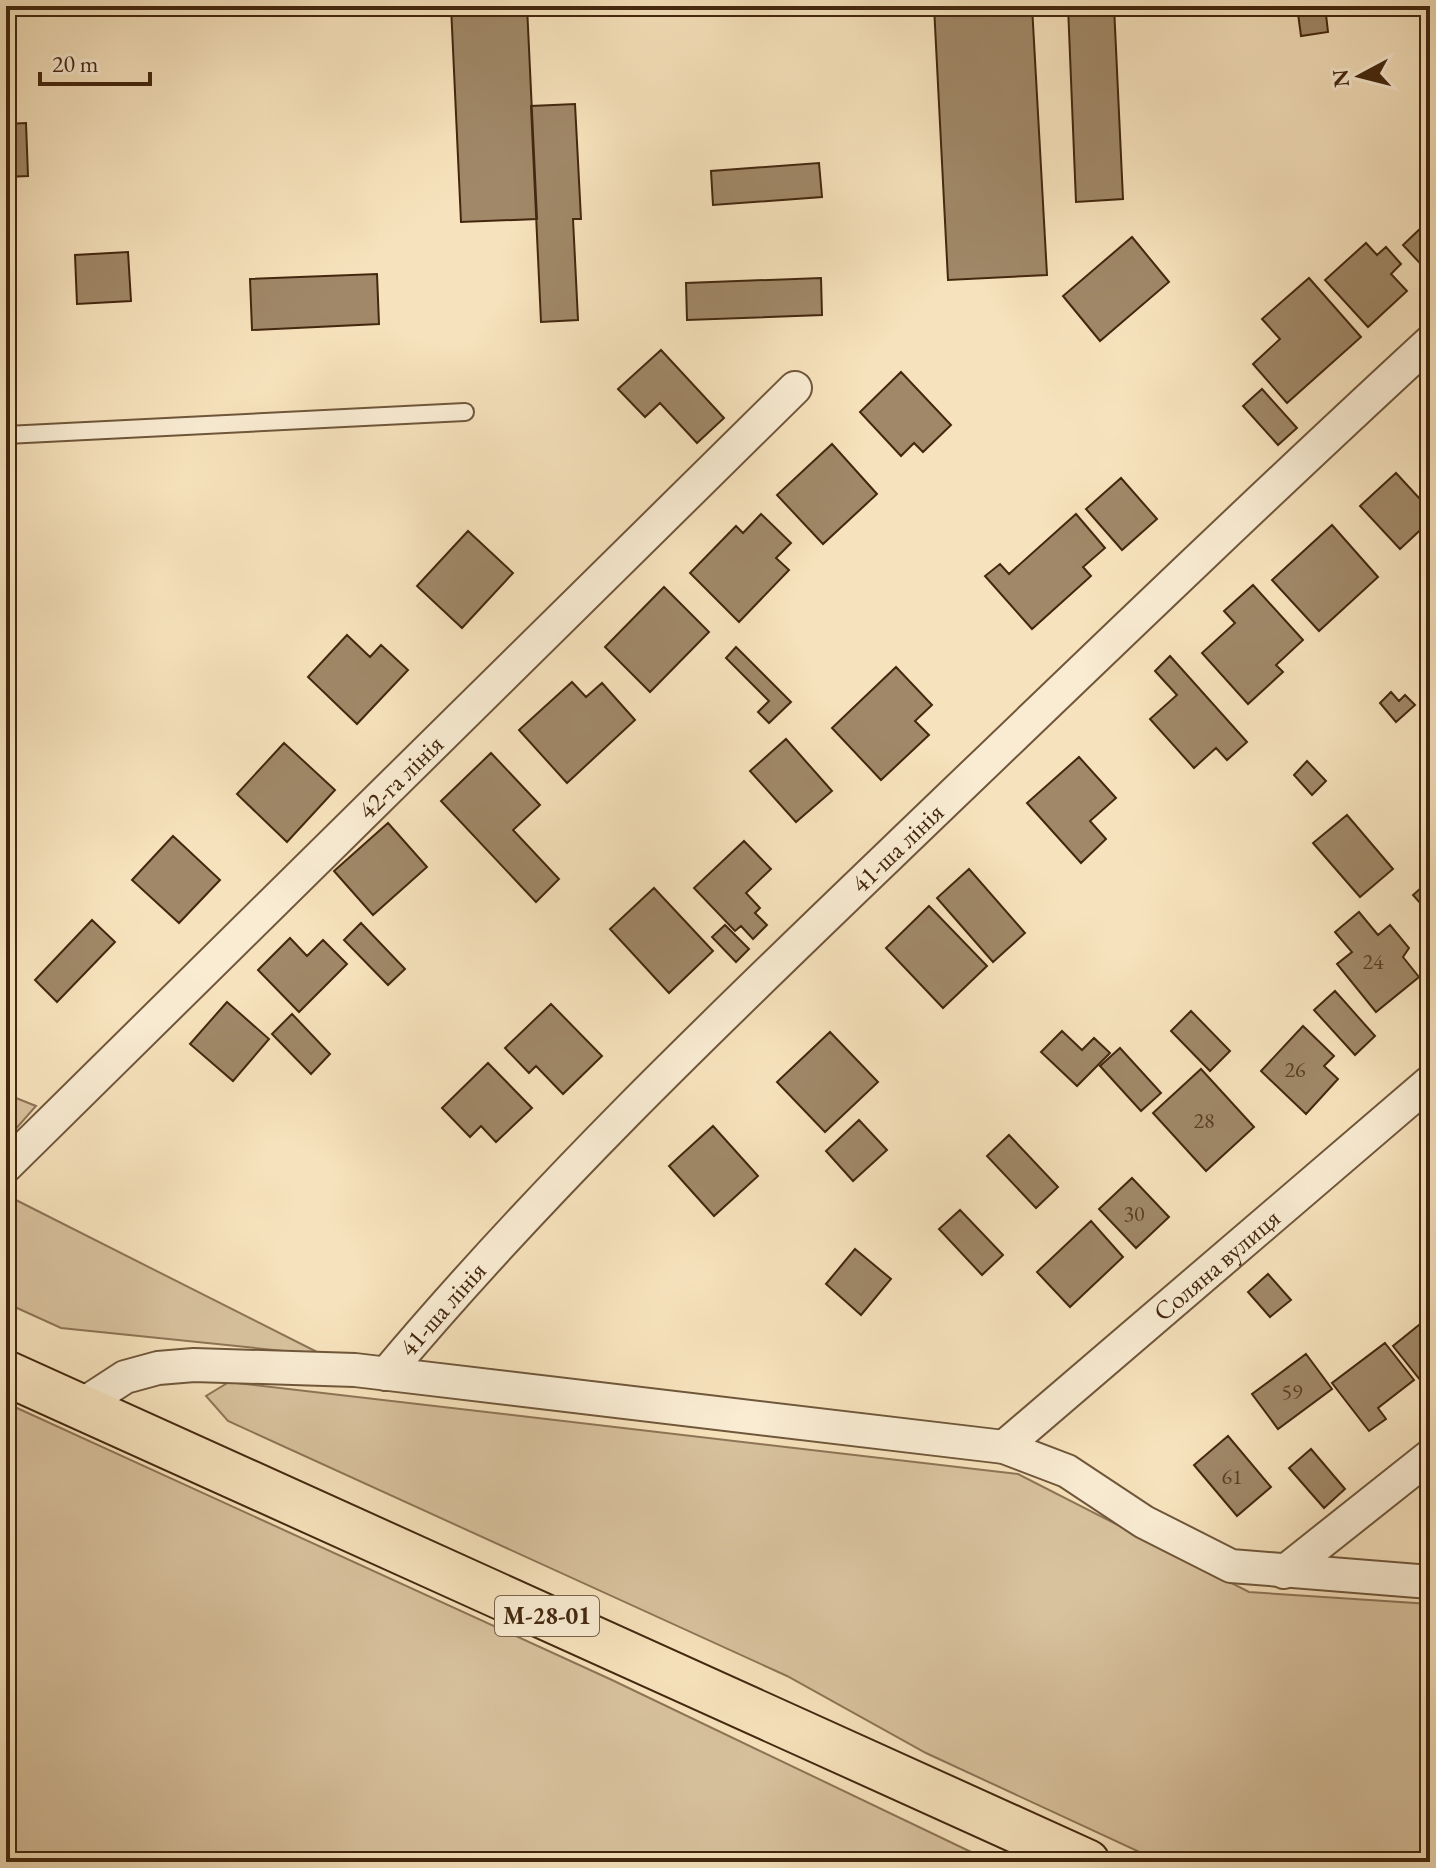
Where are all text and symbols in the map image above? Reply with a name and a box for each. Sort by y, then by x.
scale bar [40,36,150,86]
north arrow [1320,36,1400,116]
text: 20 m [52,48,99,79]
text: N [1325,68,1356,89]
street label: 42-га лінія [350,727,451,827]
street label: 41-ша лінія [844,795,951,900]
house number: 24 [1362,947,1384,976]
house number: 26 [1284,1055,1306,1084]
house number: 28 [1193,1106,1215,1135]
house number: 30 [1123,1199,1145,1228]
street label: Соляна вулиця [1146,1201,1287,1329]
street label: 41-ша лінія [391,1254,493,1364]
house number: 59 [1281,1377,1303,1406]
house number: 61 [1221,1462,1243,1491]
road number: М-28-01 [495,1596,599,1636]

